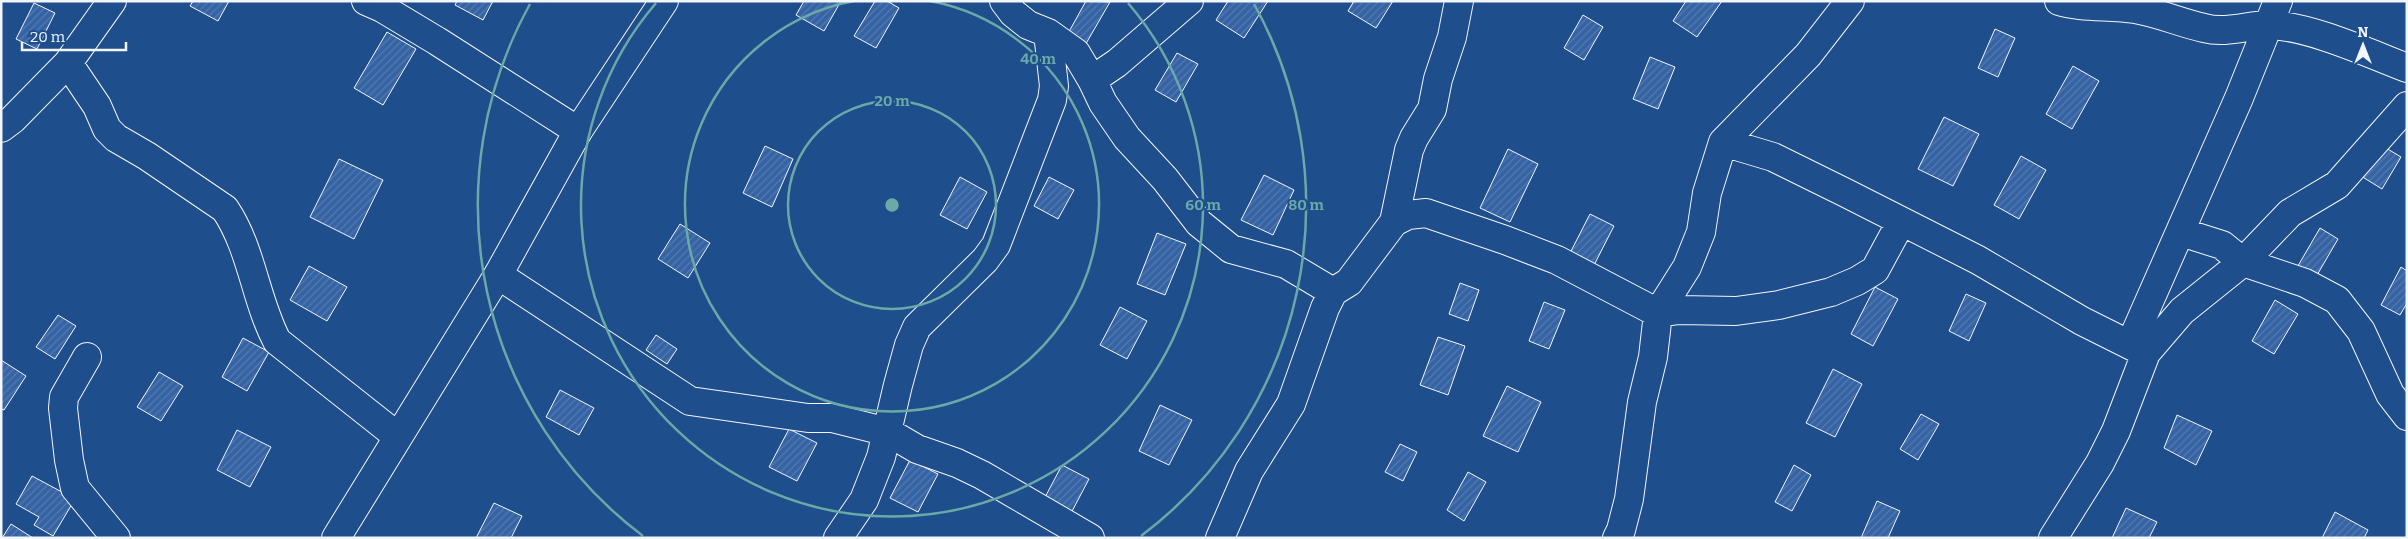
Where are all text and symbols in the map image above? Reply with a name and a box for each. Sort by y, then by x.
scale bar [22,20,126,52]
north arrow [2338,20,2388,70]
text: N [2358,24,2369,41]
text: 20 m [30,28,66,46]
text: 40 m [1020,50,1057,68]
text: 20 m [875,92,910,110]
centre of rings [883,196,901,214]
text: 60 m [1185,196,1221,214]
text: 80 m [1288,196,1324,214]

